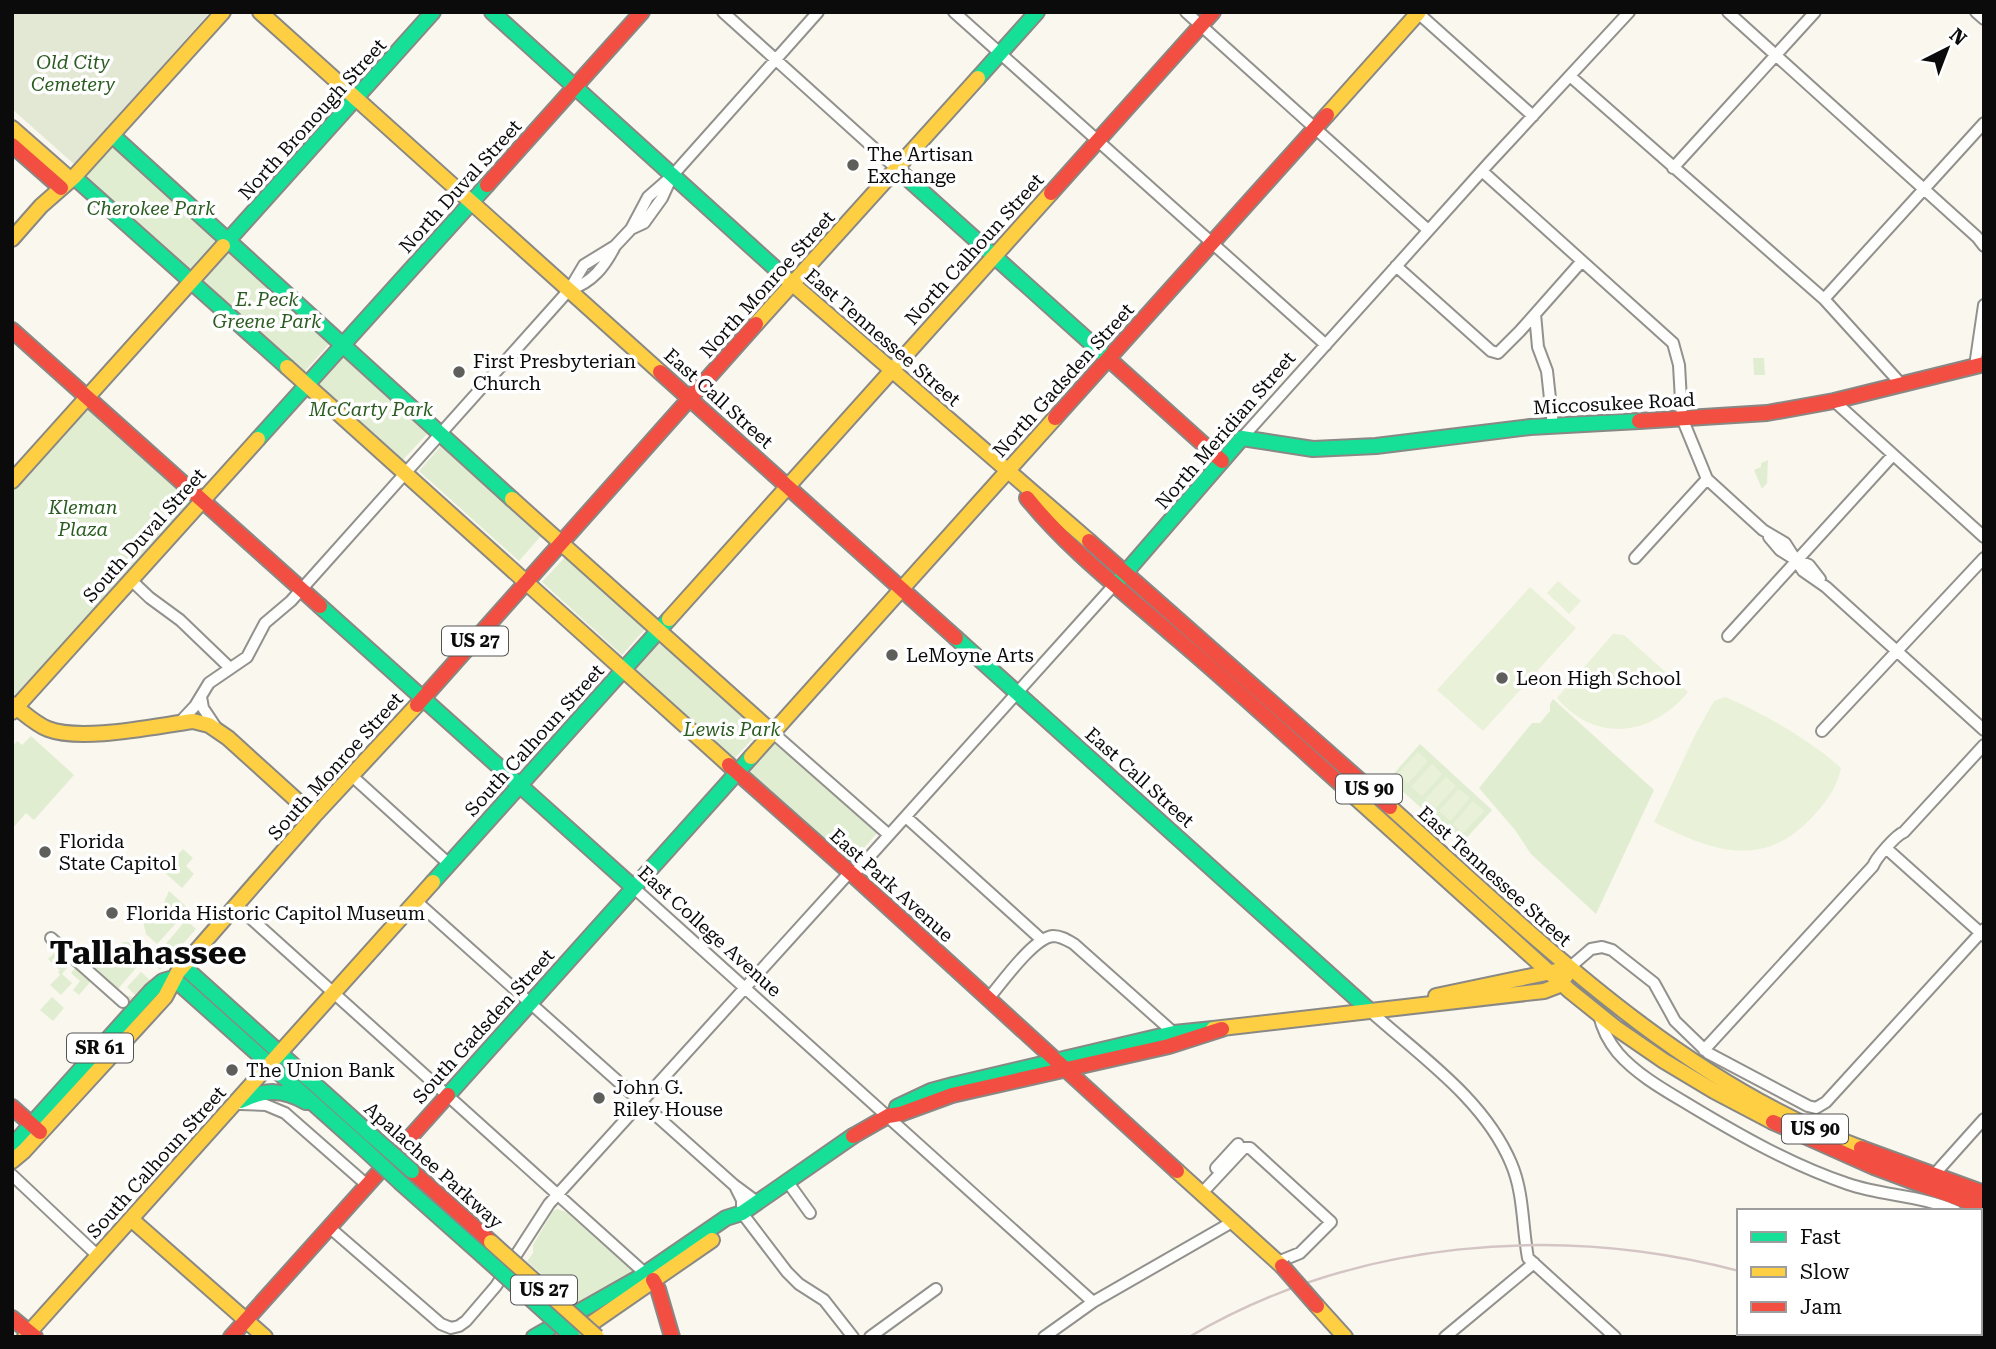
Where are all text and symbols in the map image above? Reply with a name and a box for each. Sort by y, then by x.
north arrow [1912,14,1982,84]
text: N [1945,23,1971,50]
street label: North Bronough Street [234,34,391,205]
park label: Old City Cemetery [31,51,115,96]
street label: North Duval Street [394,115,526,258]
place label: The Artisan Exchange [867,143,973,188]
marker: The Artisan Exchange [845,157,861,173]
street label: North Calhoun Street [900,169,1049,330]
park label: Cherokee Park [87,197,216,220]
street label: North Monroe Street [695,206,839,363]
street label: East Tennessee Street [800,264,965,411]
park label: E. Peck Greene Park [213,288,322,333]
street label: North Gadsden Street [988,299,1139,462]
street label: East Call Street [660,343,778,453]
street label: North Meridian Street [1151,347,1300,514]
place label: First Presbyterian Church [473,350,636,395]
marker: First Presbyterian Church [451,364,467,380]
street label: Miccosukee Road [1533,388,1695,419]
park label: McCarty Park [308,398,434,421]
street label: South Duval Street [78,464,211,607]
park label: Kleman Plaza [47,496,118,541]
road number: US 27 [442,626,508,656]
place label: LeMoyne Arts [906,644,1034,667]
marker: LeMoyne Arts [884,647,900,663]
street label: South Calhoun Street [460,659,609,821]
place label: Leon High School [1516,667,1681,690]
marker: Leon High School [1494,670,1510,686]
street label: South Monroe Street [263,688,408,845]
park label: Lewis Park [683,718,781,741]
street label: East Call Street [1081,722,1199,832]
road number: US 90 [1336,774,1402,804]
street label: East Tennessee Street [1413,801,1576,951]
street label: East Park Avenue [825,824,958,947]
place label: Florida State Capitol [59,830,177,875]
marker: Florida State Capitol [37,844,53,860]
street label: East College Avenue [633,861,786,1002]
place label: Florida Historic Capitol Museum [126,902,425,925]
marker: Florida Historic Capitol Museum [104,905,120,921]
district label: Tallahassee [49,933,247,972]
street label: South Gadsden Street [408,944,559,1108]
road number: SR 61 [67,1034,133,1063]
place label: The Union Bank [246,1059,395,1082]
marker: The Union Bank [224,1062,240,1078]
place label: John G. Riley House [613,1076,723,1121]
street label: South Calhoun Street [82,1081,231,1243]
marker: John G. Riley House [591,1090,607,1106]
street label: Apalachee Parkway [360,1097,508,1234]
road number: US 90 [1782,1114,1848,1144]
legend [1737,1209,1982,1335]
text: Fast [1800,1225,1841,1249]
text: Slow [1800,1260,1850,1284]
road number: US 27 [511,1275,577,1304]
text: Jam [1800,1295,1842,1319]

